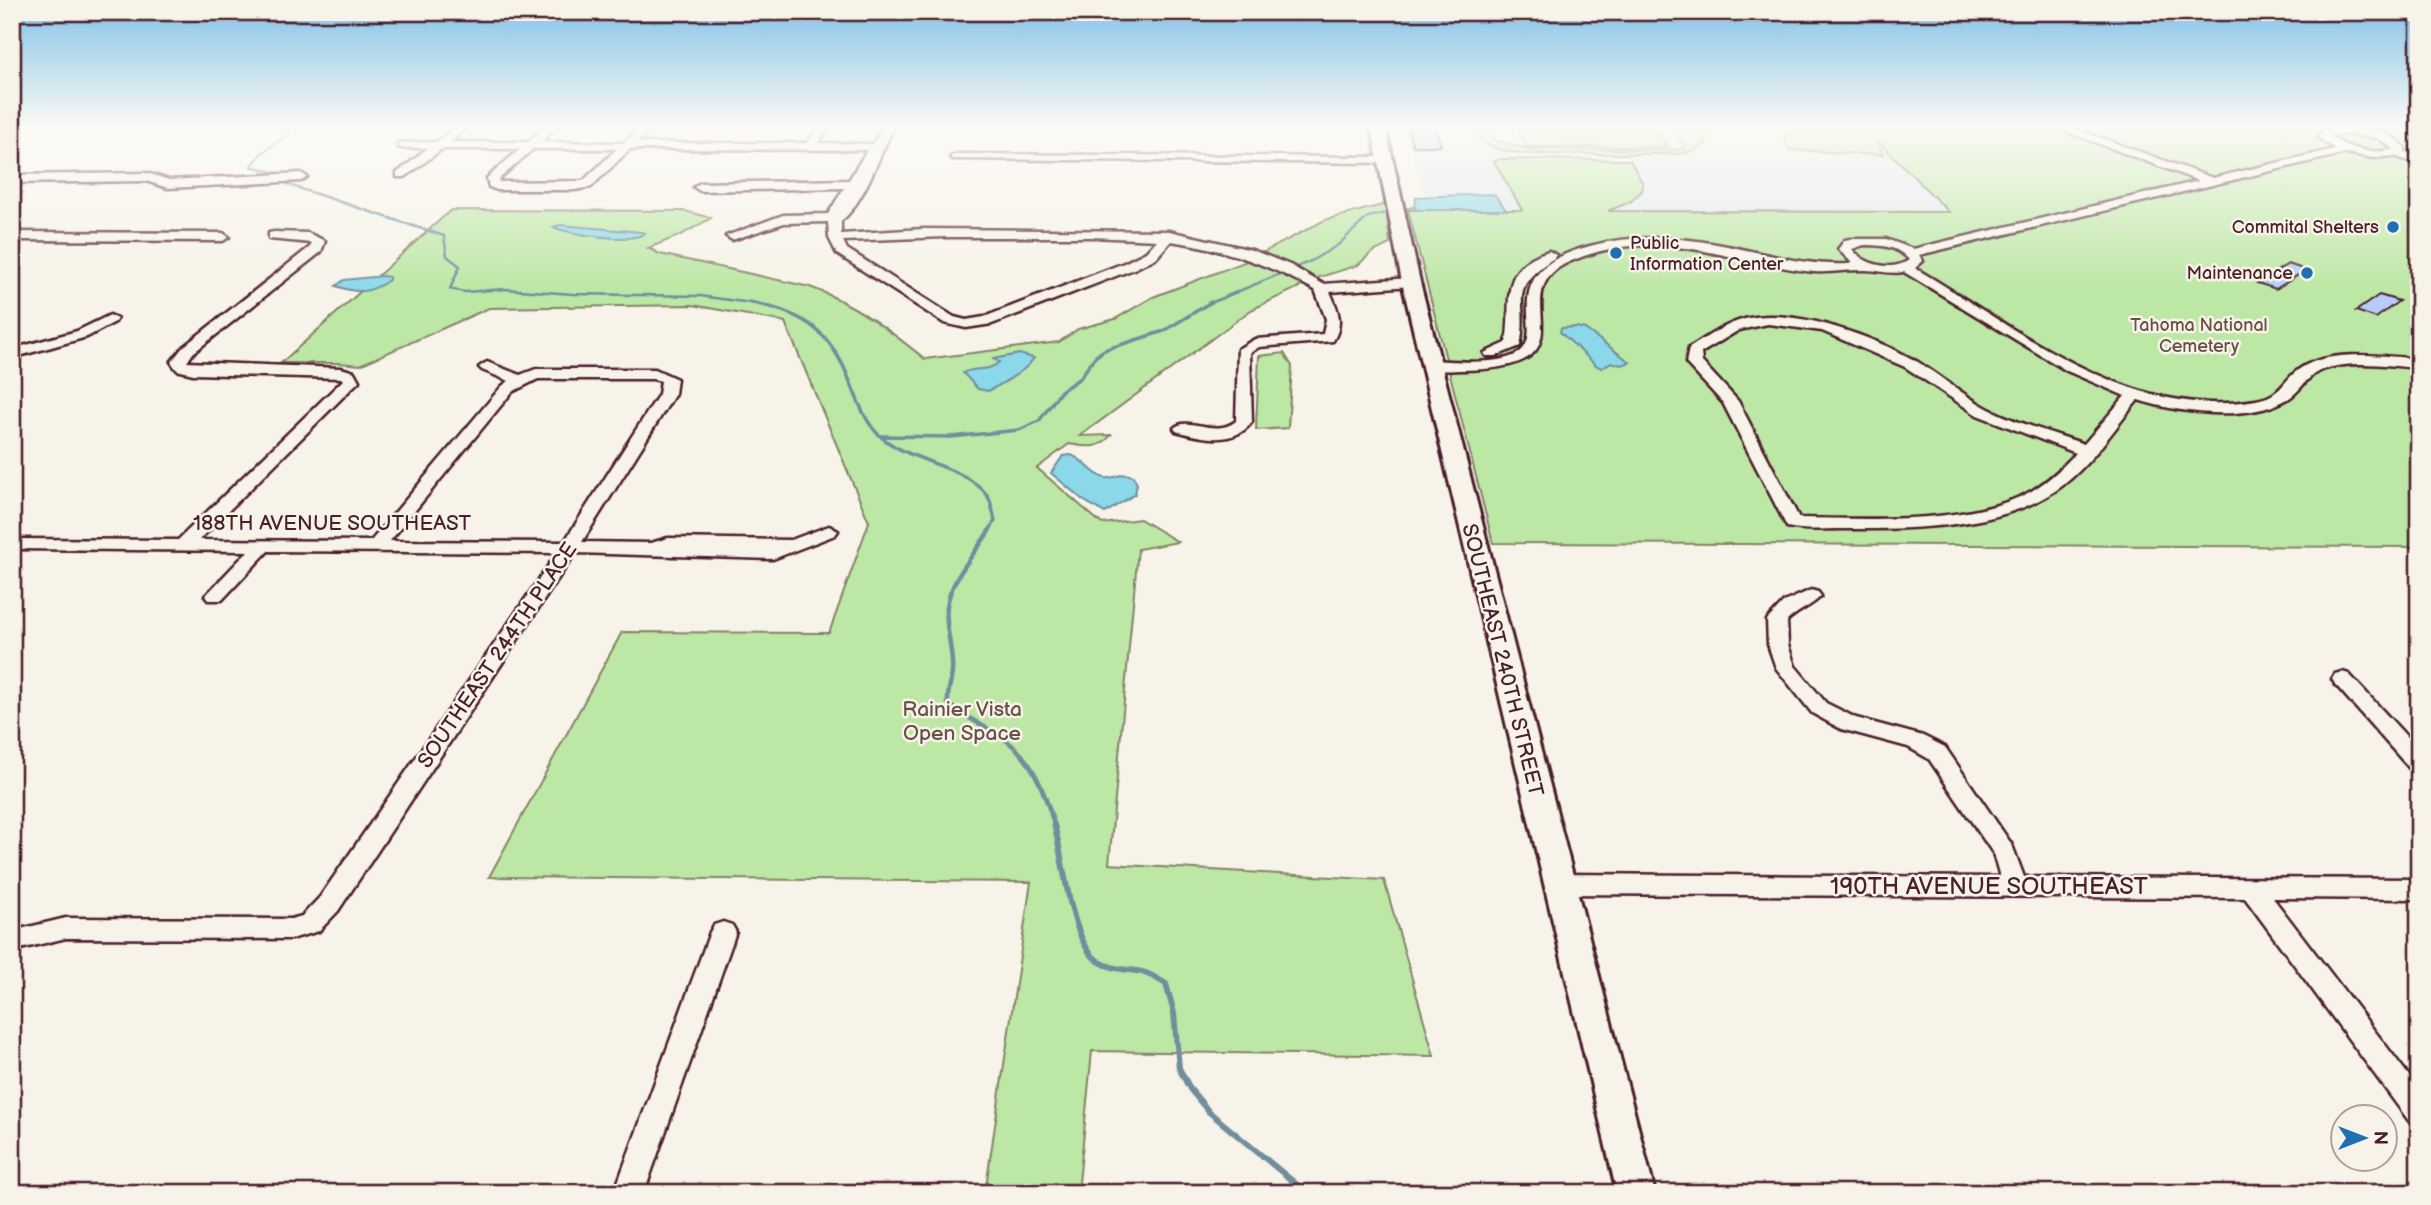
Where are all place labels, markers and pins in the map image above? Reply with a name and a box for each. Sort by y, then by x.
place label: Commital Shelters [2232,217,2379,238]
marker: Commital Shelters [2385,219,2401,235]
place label: Public Information Center [1630,233,1784,275]
marker: Public Information Center [1608,245,1624,261]
place label: Maintenance [2187,263,2293,284]
marker: Maintenance [2299,265,2315,281]

